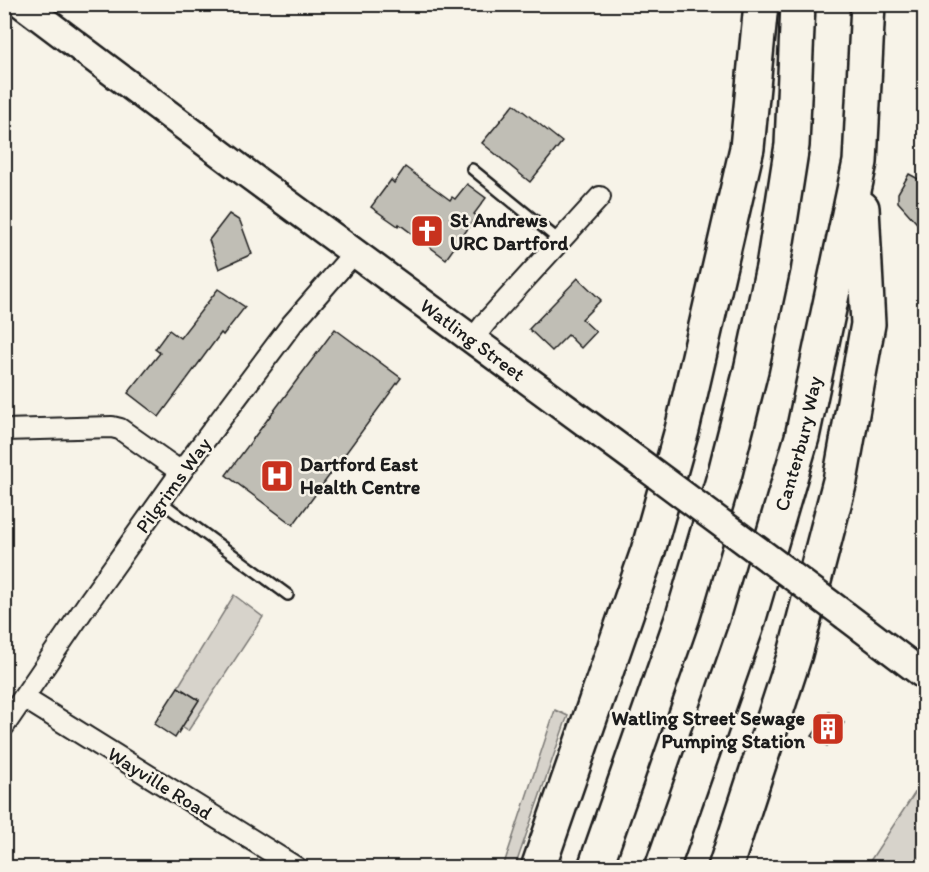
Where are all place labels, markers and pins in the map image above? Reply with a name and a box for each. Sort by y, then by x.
place label: St Andrews URC Dartford [450,208,568,255]
church icon: St Andrews URC Dartford [409,213,445,249]
place label: Dartford East Health Centre [300,452,421,499]
hospital icon: Dartford East Health Centre [259,458,295,494]
place label: Watling Street Sewage Pumping Station [612,706,806,754]
building icon: Watling Street Sewage Pumping Station [810,711,846,747]

